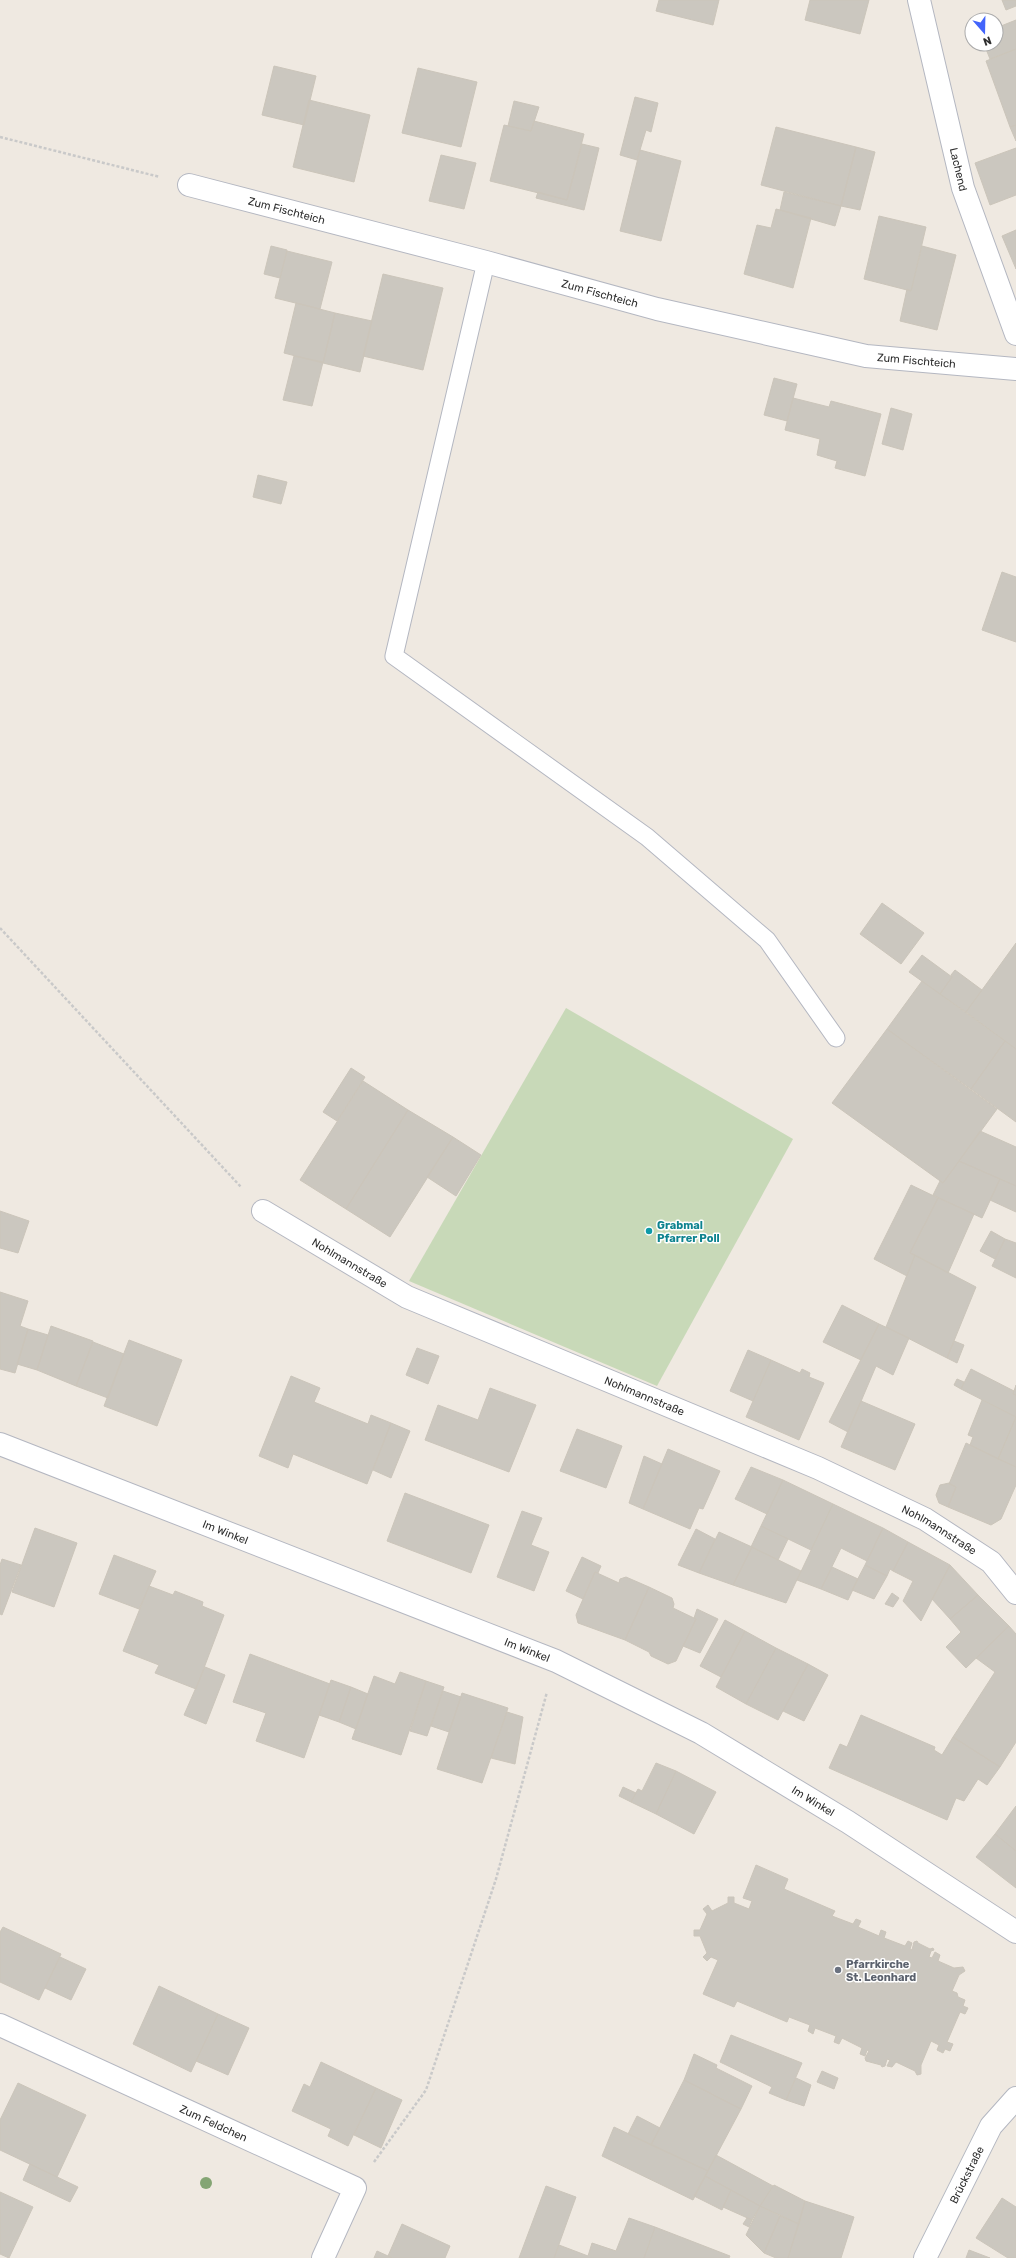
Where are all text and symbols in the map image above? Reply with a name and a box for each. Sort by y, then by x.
north arrow [964,12,1004,52]
text: N [981,33,993,48]
street label: Lachend [947,146,970,193]
street label: Zum Fischteich [247,195,326,227]
street label: Zum Fischteich [560,277,640,311]
street label: Zum Fischteich [877,351,956,371]
place label: Grabmal Pfarrer Poll [657,1219,720,1245]
marker: Grabmal Pfarrer Poll [644,1226,654,1236]
street label: Nohlmannstraße [309,1236,389,1291]
street label: Nohlmannstraße [602,1374,686,1419]
street label: Nohlmannstraße [899,1503,979,1558]
street label: Im Winkel [201,1518,250,1547]
street label: Im Winkel [502,1636,552,1665]
street label: Im Winkel [789,1783,837,1819]
place label: Pfarrkirche St. Leonhard [846,1958,916,1984]
marker: Pfarrkirche St. Leonhard [833,1965,843,1975]
street label: Zum Feldchen [178,2102,249,2145]
street label: Brückstraße [947,2144,987,2206]

